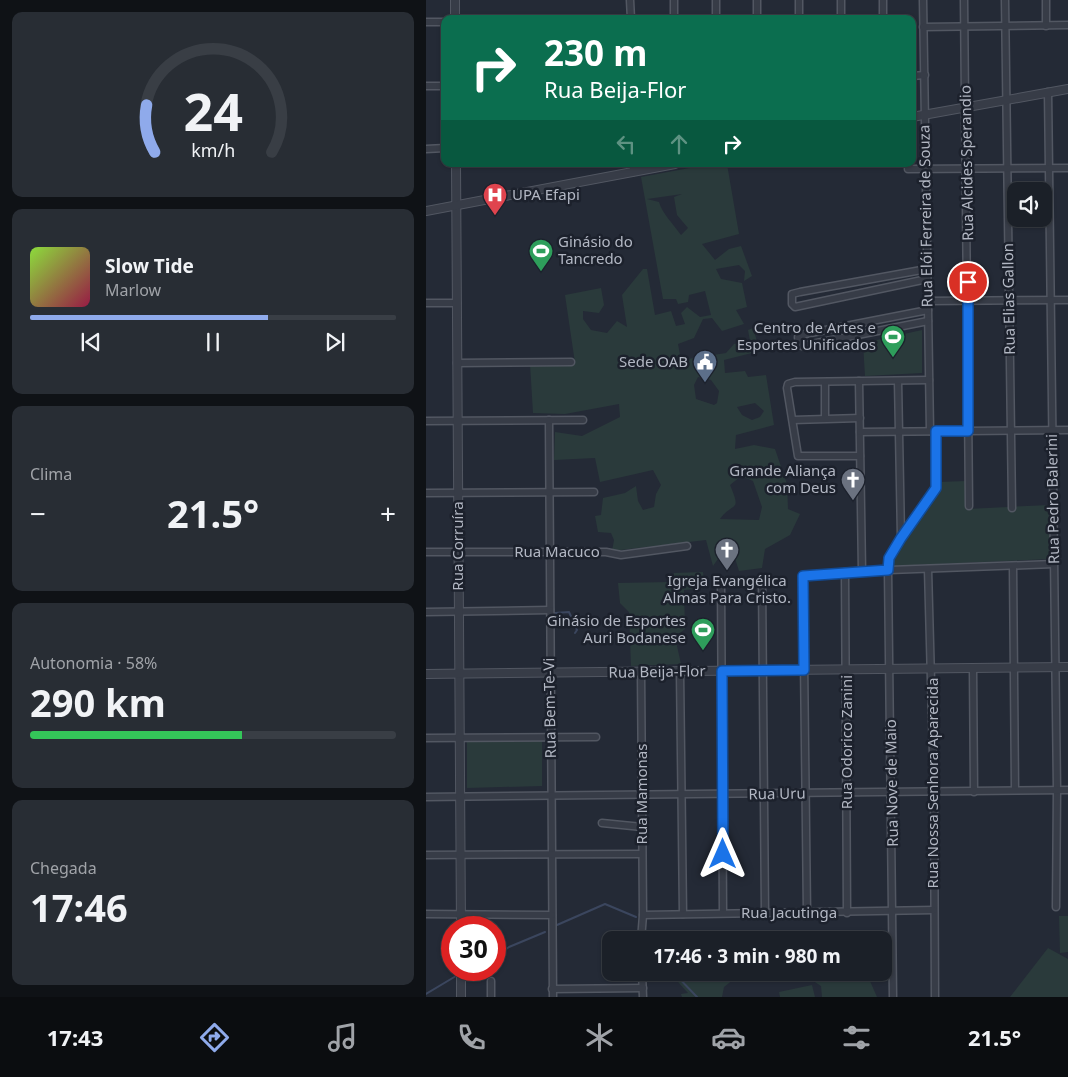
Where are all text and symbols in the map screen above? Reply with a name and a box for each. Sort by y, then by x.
text: 230 m [544,29,647,76]
icon: right [461,35,526,100]
text: Rua Beija-Flor [544,74,686,104]
text: 24 [183,75,243,146]
street label: Rua Alcides Sperandio [955,85,977,241]
street label: Rua Elói Ferreira de Souza [913,125,937,307]
icon: left [612,130,640,158]
icon: ahead [665,130,693,158]
icon: right [718,130,746,158]
text: km/h [191,138,235,162]
hospital icon: UPA Efapi [482,182,508,216]
map controls [1007,182,1052,227]
button: sound [1007,182,1052,227]
place label: UPA Efapi [512,184,580,204]
place label: Ginásio do Tancredo [558,231,633,268]
sports icon: Ginásio do Tancredo [528,238,554,272]
street label: Rua Elias Gallon [997,243,1019,355]
text: Slow Tide [105,253,194,279]
pin [947,261,989,303]
icon: arrive [954,268,982,296]
text: Marlow [105,279,161,301]
place label: Centro de Artes e Esportes Unificados [737,317,876,354]
sports icon: Centro de Artes e Esportes Unificados [880,324,906,358]
icon: previous [77,328,105,356]
icon: pause [199,328,227,356]
icon: next [321,328,349,356]
public building icon: Sede OAB [692,349,718,383]
place label: Sede OAB [619,351,688,371]
street label: Rua Pedro Balerini [1041,434,1063,564]
place label: Grande Aliança com Deus [729,460,836,497]
text: Clima [30,463,72,485]
church icon: Grande Aliança com Deus [840,467,866,501]
text: 21.5° [167,487,259,539]
text: − [30,494,46,532]
text: + [380,494,396,532]
street label: Rua Corruíra [447,501,467,591]
church icon: Igreja Evangélica Almas Para Cristo. [714,537,740,571]
street label: Rua Macuco [514,541,600,561]
place label: Igreja Evangélica Almas Para Cristo. [663,570,791,607]
place label: Ginásio de Esportes Auri Bodanese [547,610,686,647]
sports icon: Ginásio de Esportes Auri Bodanese [690,617,716,651]
text: Autonomia · 58% [30,652,157,674]
street label: Rua Bem-Te-Vi [538,657,560,759]
street label: Rua Beija-Flor [608,660,706,682]
street label: Rua Odorico Zanini [836,675,856,809]
text: 290 km [30,676,166,728]
street label: Rua Nossa Senhora Aparecida [922,678,942,888]
street label: Rua Nove de Maio [880,719,902,847]
street label: Rua Mamonas [631,744,651,844]
street label: Rua Uru [748,783,806,803]
position arrow [696,827,748,879]
text: Chegada [30,857,97,879]
text: 17:46 [30,881,128,933]
street label: Rua Jacutinga [741,902,837,922]
speed limit sign: 30 [441,916,506,981]
text: 17:46 · 3 min · 980 m [653,943,841,969]
icon: directions [197,1020,232,1055]
icon: music [325,1020,360,1055]
icon: phone [454,1020,489,1055]
icon: climate [582,1020,617,1055]
icon: car [711,1020,746,1055]
icon: filters [839,1020,874,1055]
text: 17:43 [47,1022,103,1052]
text: 21.5° [968,1022,1021,1052]

